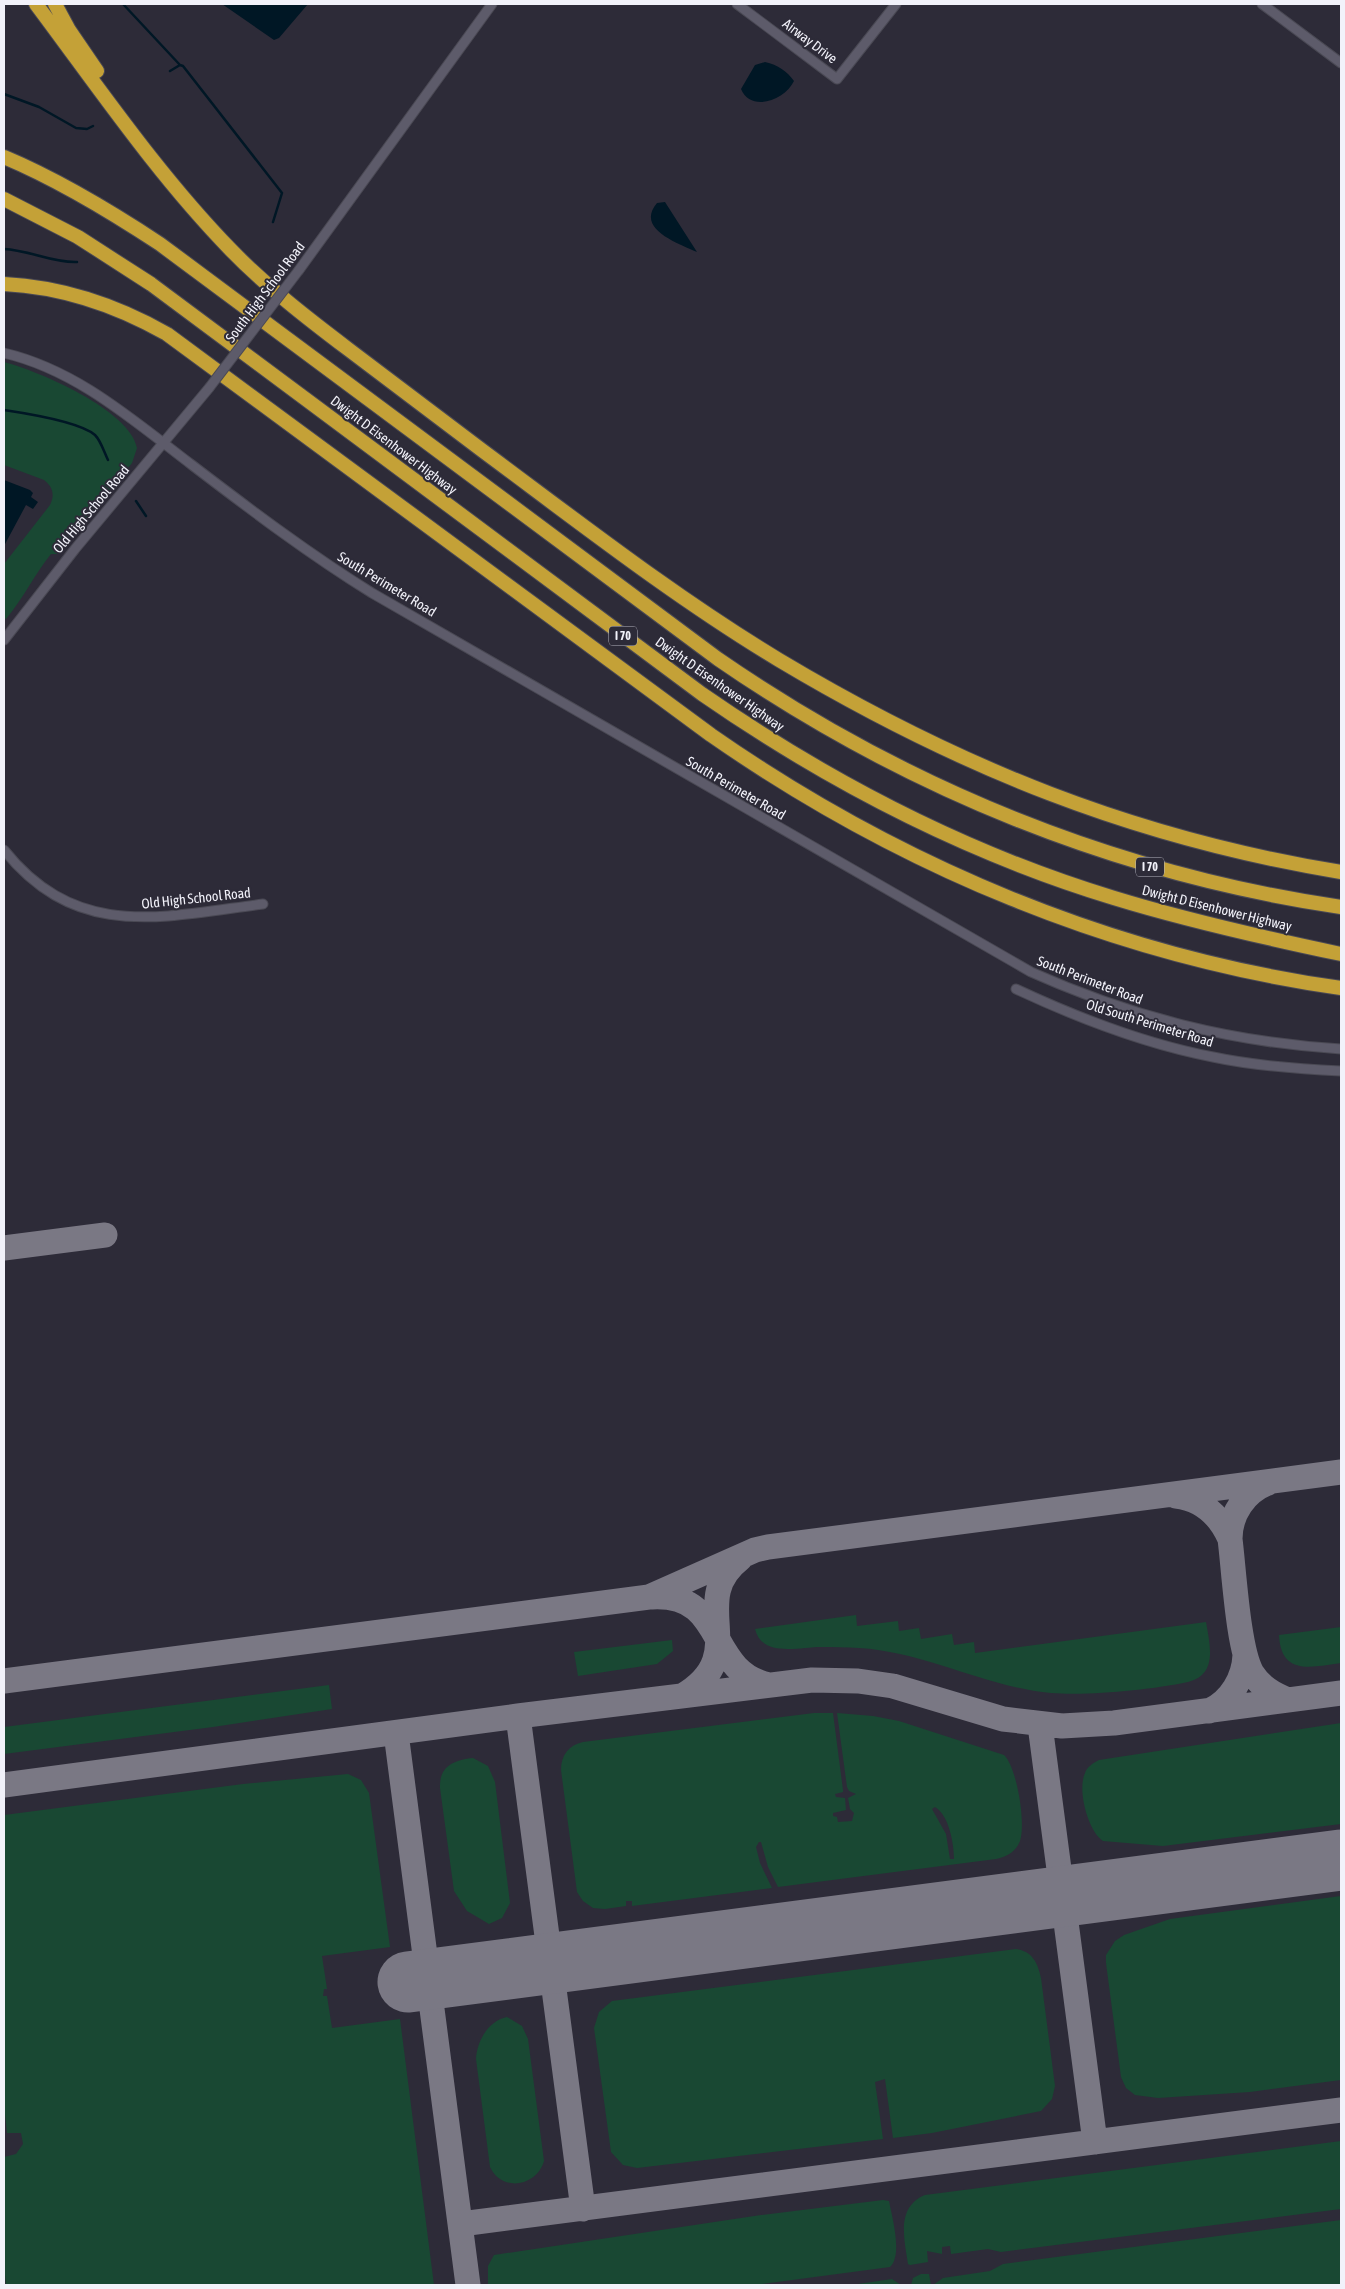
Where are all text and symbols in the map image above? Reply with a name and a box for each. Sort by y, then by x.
street label: Airway Drive [780,15,840,67]
street label: South High School Road [222,239,308,345]
street label: Dwight D Eisenhower Highway [328,392,460,498]
street label: Old High School Road [50,462,132,556]
street label: South Perimeter Road [335,548,439,620]
road number: I 70 [609,626,637,646]
street label: Dwight D Eisenhower Highway [652,633,788,735]
street label: South Perimeter Road [684,753,788,823]
road number: I 70 [1136,858,1164,876]
street label: Dwight D Eisenhower Highway [1140,882,1294,934]
street label: Old High School Road [141,884,251,912]
street label: South Perimeter Road [1035,952,1145,1008]
street label: Old South Perimeter Road [1084,996,1216,1050]

